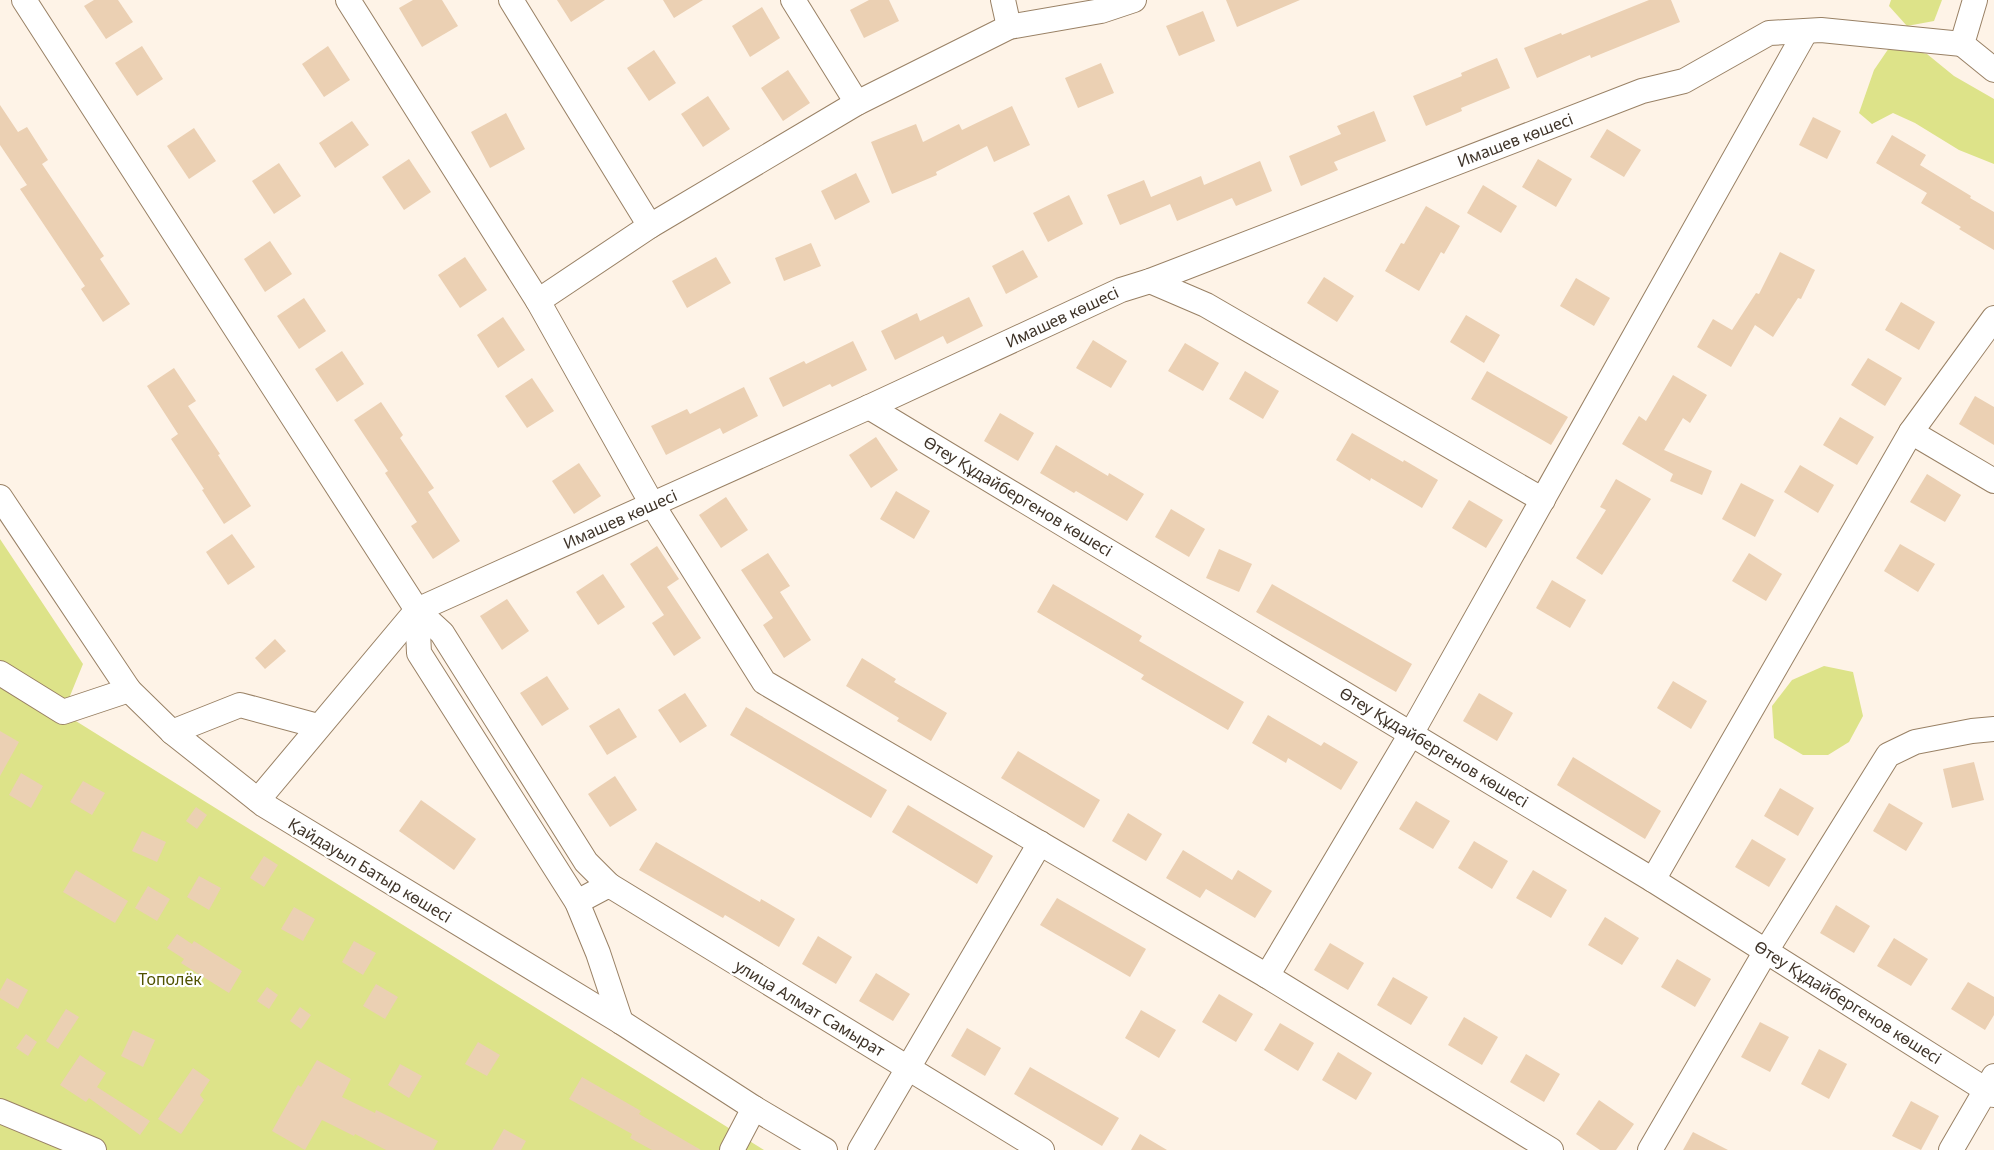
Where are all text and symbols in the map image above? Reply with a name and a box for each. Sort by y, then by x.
street label: Имашев көшесі [1454,108,1576,172]
street label: Имашев көшесі [1002,281,1122,353]
street label: Өтеу Құдайбергенов көшесі [919,431,1117,561]
street label: Имашев көшесі [560,484,680,554]
street label: Өтеу Құдайбергенов көшесі [1335,682,1533,812]
street label: Қайдауыл Батыр көшесі [284,812,456,928]
street label: Өтеу Құдайбергенов көшесі [1750,935,1946,1069]
street label: улица Алмат Самырат [731,954,890,1062]
park label: Тополёк [138,968,202,990]

